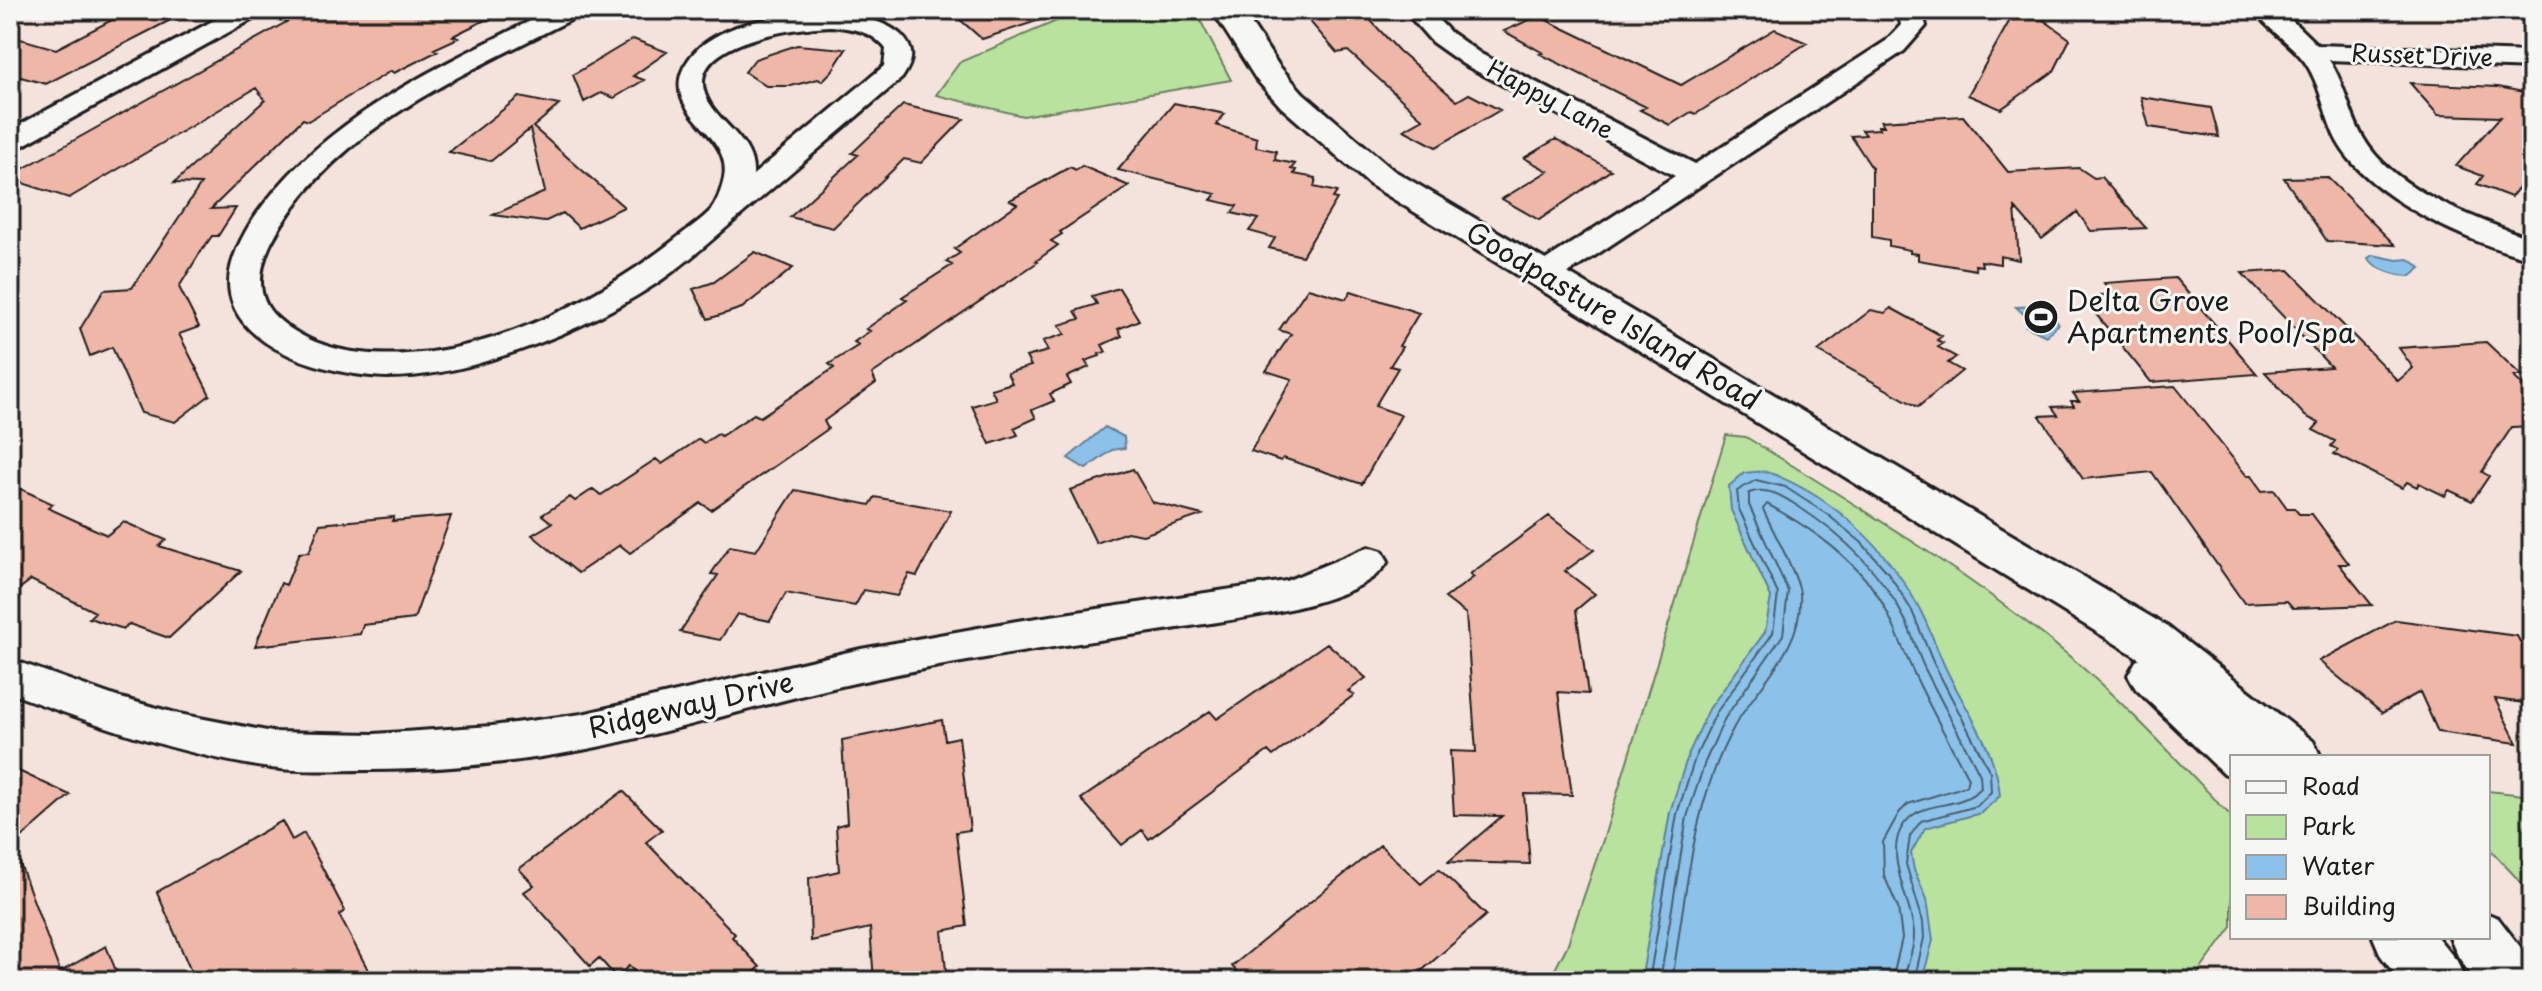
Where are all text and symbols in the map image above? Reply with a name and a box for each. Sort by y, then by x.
street label: Russet Drive [2351,34,2494,74]
street label: Happy Lane [1481,50,1621,147]
street label: Goodpasture Island Road [1458,210,1769,420]
place label: Delta Grove Apartments Pool/Spa [2067,278,2356,353]
sports icon: Delta Grove Apartments Pool/Spa [2022,298,2060,336]
street label: Ridgeway Drive [584,659,798,748]
legend [2230,755,2490,939]
text: Road [2302,767,2360,803]
text: Park [2302,807,2356,843]
text: Water [2302,847,2375,883]
text: Building [2302,887,2396,923]

